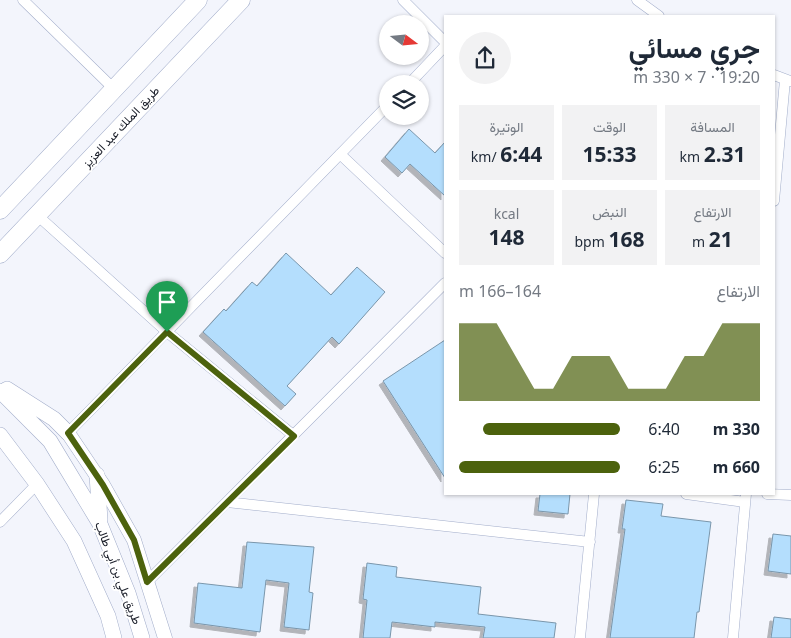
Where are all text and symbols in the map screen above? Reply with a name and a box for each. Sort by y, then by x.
north arrow [379,15,429,65]
map controls [379,15,429,125]
text: جري مسائي [629,28,760,66]
button: share [459,32,511,84]
text: 19:20 · 7 × 330 m [633,66,760,88]
button: layers [379,75,429,125]
street label: طريق الملك عبد العزيز [78,82,163,172]
text: الوتيرة [489,117,524,136]
text: الوقت [593,117,626,136]
text: المسافة [690,117,735,136]
text: 6:44 [500,140,542,168]
text: 15:33 [583,140,636,168]
text: 2.31 [704,140,746,168]
text: /km [471,147,500,166]
text: km [679,147,704,166]
text: النبض [592,202,627,221]
text: الارتفاع [694,202,732,221]
text: kcal [494,204,519,223]
text: 148 [488,223,525,251]
text: 168 [608,225,645,253]
text: 21 [709,225,733,253]
text: bpm [575,232,608,251]
text: m [692,232,709,251]
text: 164–166 m [459,280,541,302]
text: الارتفاع [717,280,760,302]
pin [146,281,188,332]
icon: arrive [153,288,181,316]
text: 6:40 [648,418,680,440]
text: 330 m [713,418,760,440]
text: 6:25 [648,456,680,478]
text: 660 m [713,456,760,478]
street label: طريق علي بن أبي طالب [89,519,146,628]

